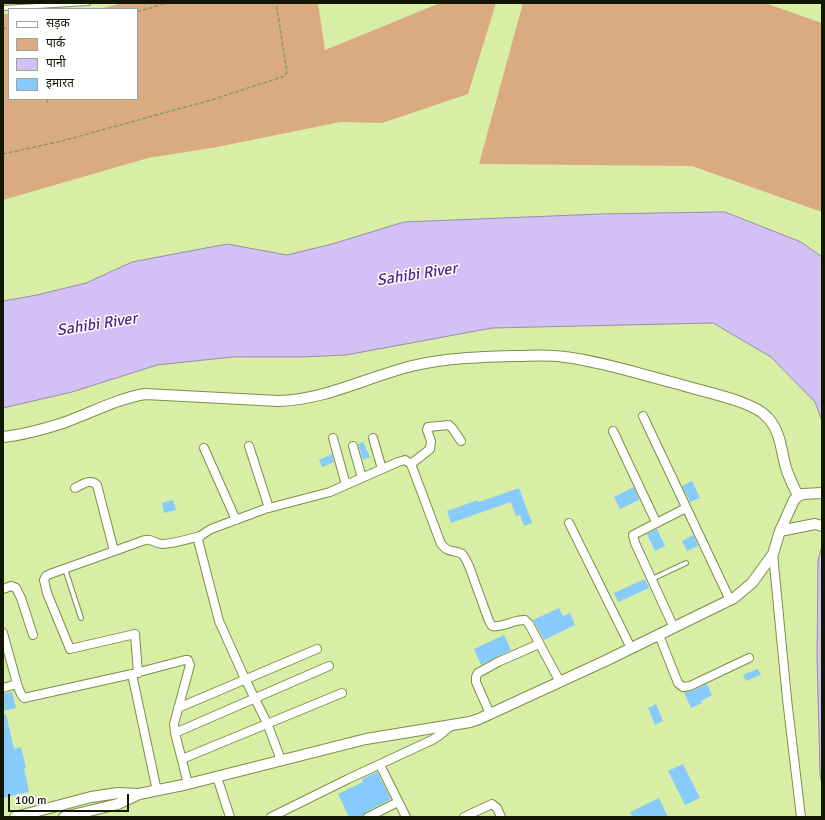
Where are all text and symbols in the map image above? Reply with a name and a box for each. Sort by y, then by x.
legend [8,8,138,100]
text: सड़क [46,16,70,31]
text: पार्क [46,36,65,51]
text: पानी [46,56,66,71]
text: इमारत [46,76,74,91]
water label: Sahibi River [375,259,459,291]
water label: Sahibi River [55,309,139,341]
scale bar [10,786,131,812]
text: 100 m [15,793,47,808]

